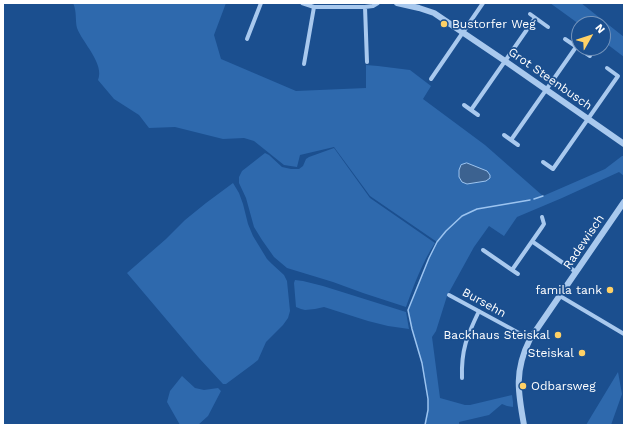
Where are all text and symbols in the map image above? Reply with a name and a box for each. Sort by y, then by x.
north arrow [571,16,611,56]
place label: Bustorfer Weg [452,17,536,31]
marker: Bustorfer Weg [439,19,449,29]
text: N [592,22,608,36]
street label: Grot Steenbusch [505,45,595,113]
street label: Radewisch [560,212,608,272]
place label: famila tank [536,283,602,297]
street label: Bursehn [460,285,508,321]
marker: famila tank [605,285,615,295]
place label: Backhaus Steiskal [444,328,550,342]
marker: Backhaus Steiskal [553,330,563,340]
place label: Steiskal [528,346,574,360]
marker: Steiskal [577,348,587,358]
place label: Odbarsweg [531,379,596,393]
marker: Odbarsweg [518,381,528,391]

